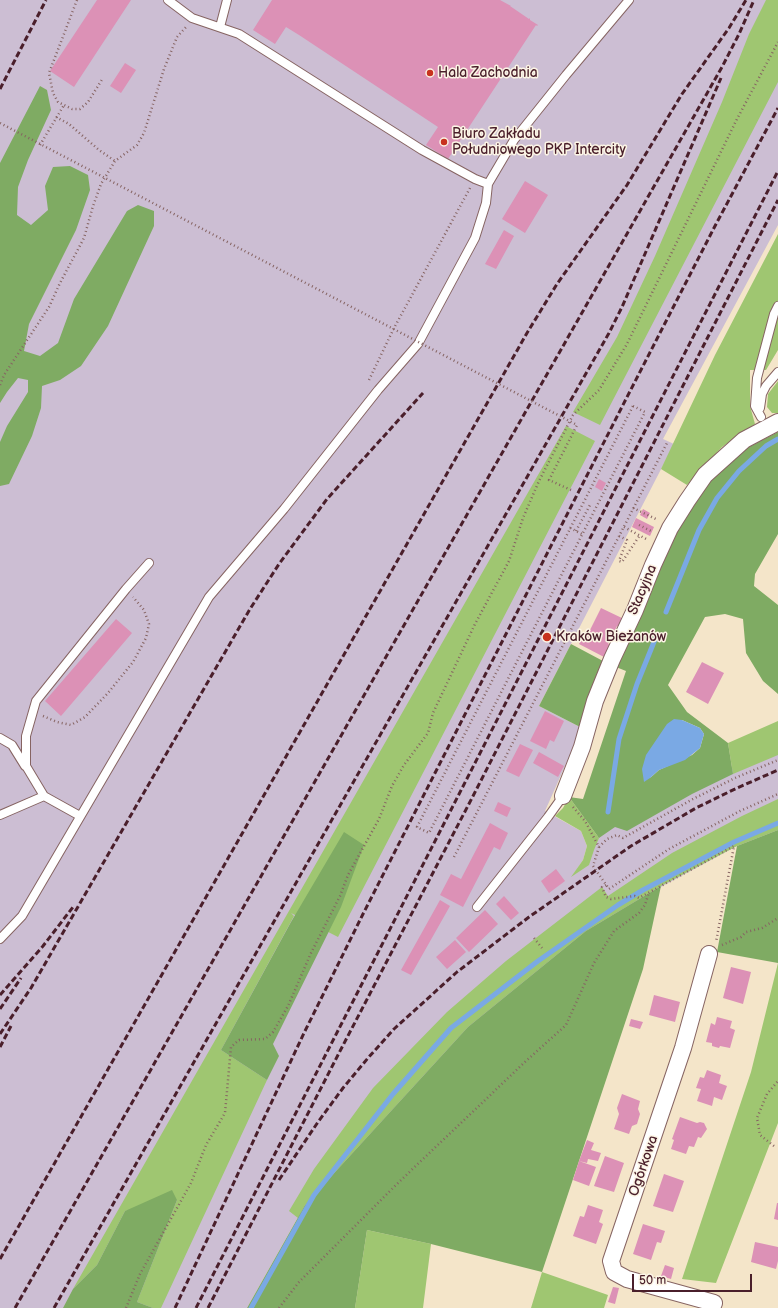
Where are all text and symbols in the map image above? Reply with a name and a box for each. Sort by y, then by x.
place label: Hala Zachodnia [438,65,538,81]
marker: Hala Zachodnia [425,68,435,78]
place label: Biuro Zakładu Południowego PKP Intercity [452,126,626,158]
marker: Biuro Zakładu Południowego PKP Intercity [439,137,449,147]
street label: Stacyjna [625,562,661,618]
place label: Kraków Bieżanów [556,629,666,645]
marker: Kraków Bieżanów [541,631,553,643]
street label: Ogórkowa [626,1133,662,1199]
scale bar [634,1266,754,1292]
text: 50 m [639,1273,666,1288]

